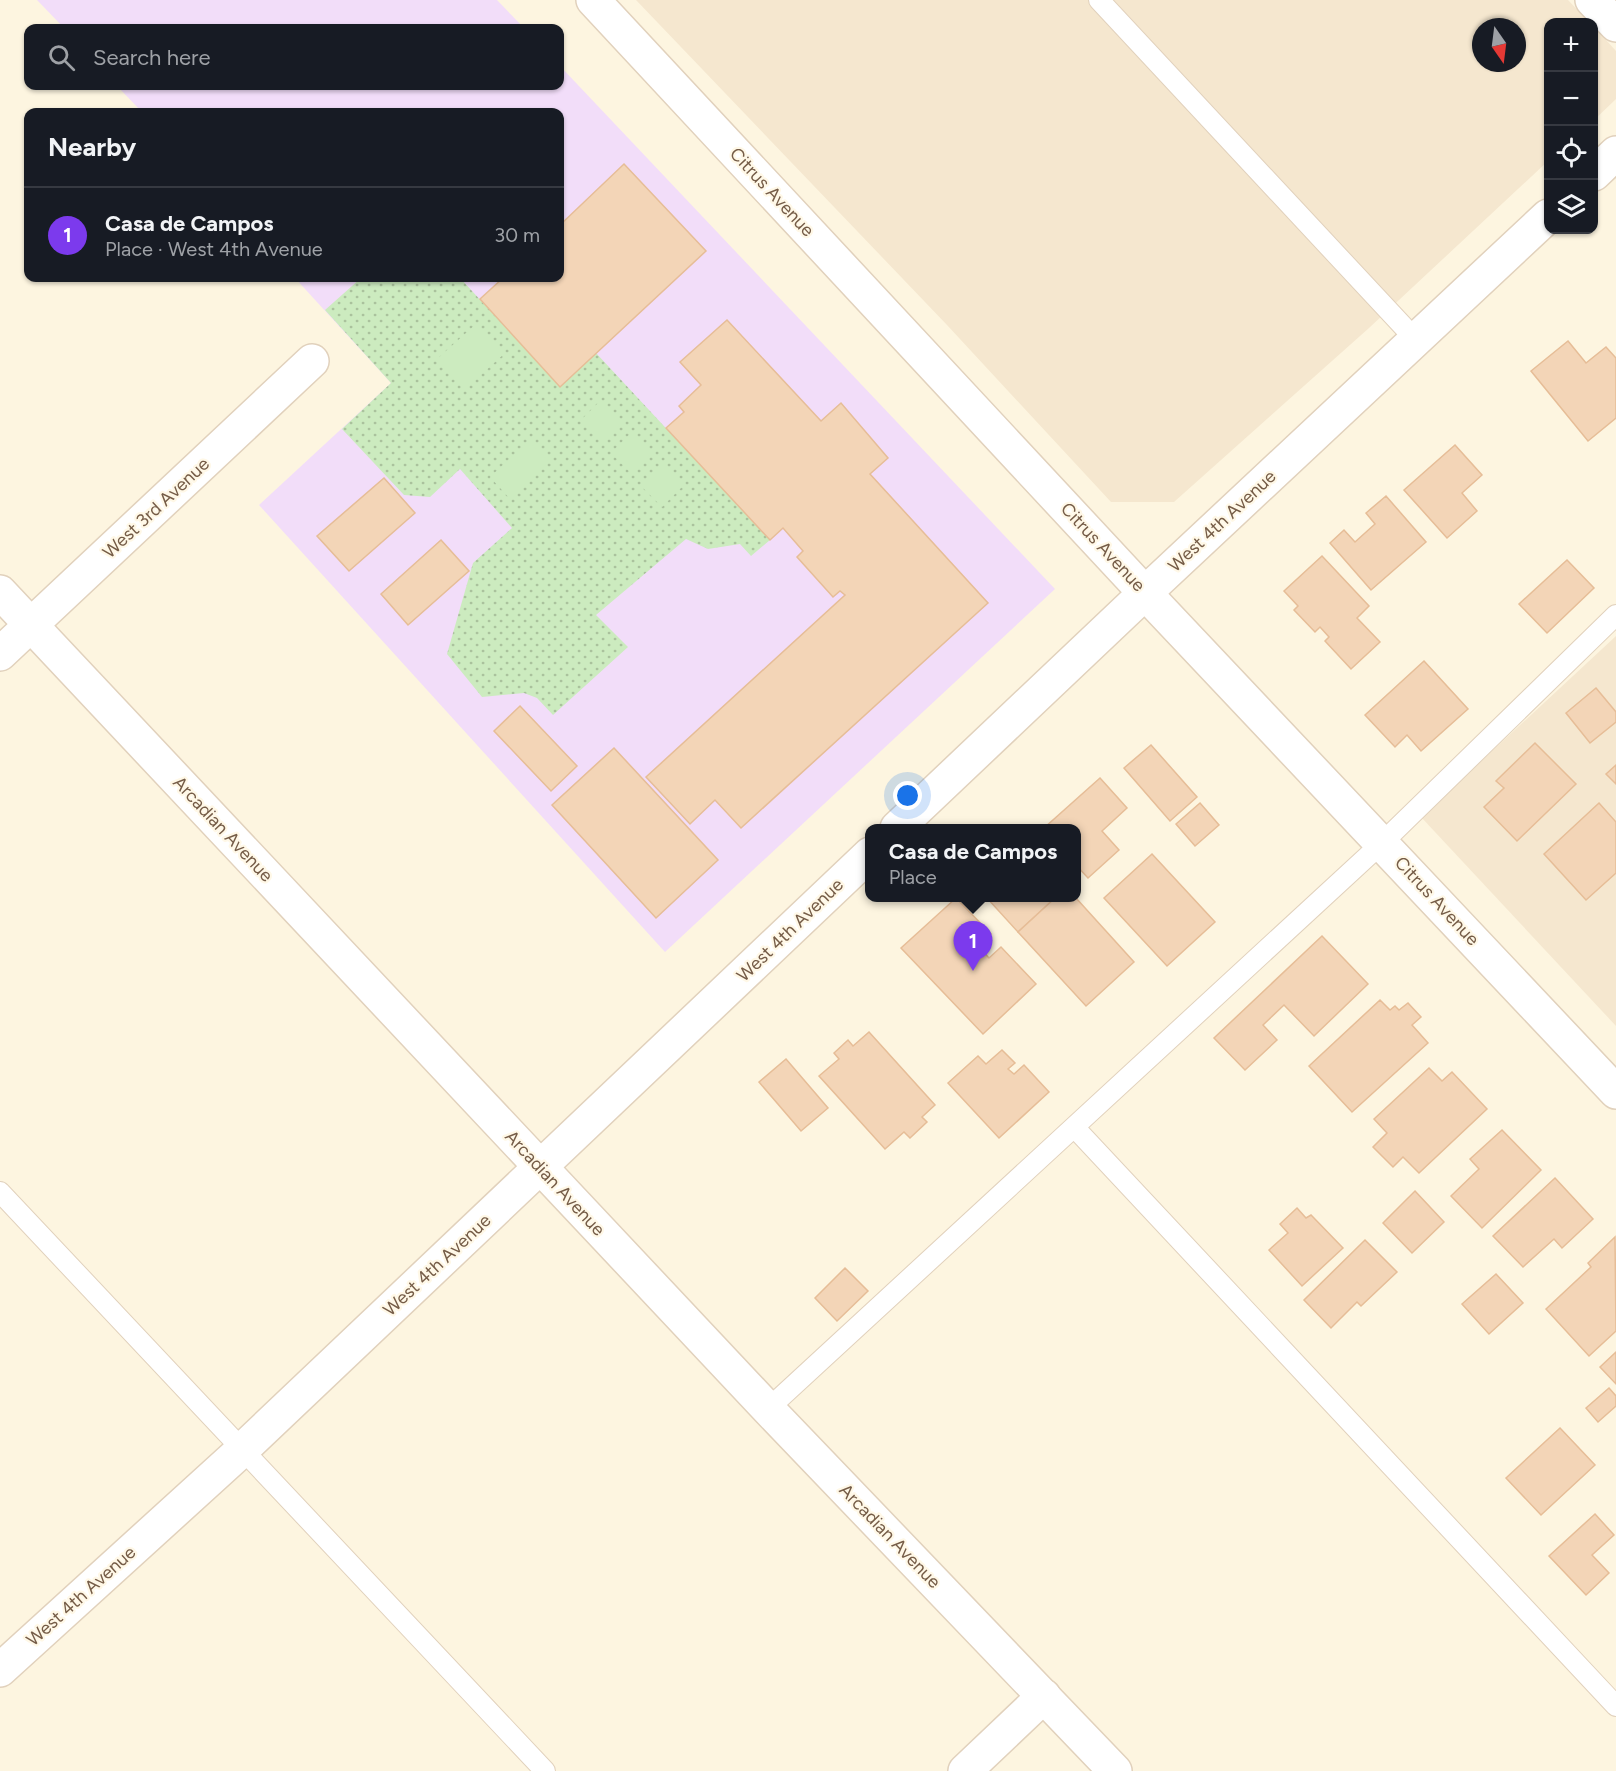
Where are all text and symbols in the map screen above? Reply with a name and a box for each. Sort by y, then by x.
north arrow [1472,18,1526,72]
map controls [1544,18,1598,234]
button: + [1544,18,1598,72]
search box [24,24,564,90]
icon: search [45,41,78,74]
text: Search here [93,44,211,71]
button: − [1544,72,1598,126]
button: locate [1544,126,1598,180]
text: Nearby [48,131,136,163]
street label: Citrus Avenue [725,143,819,241]
button: layers [1544,180,1598,234]
text: Casa de Campos [105,210,274,237]
text: 1 [63,223,72,247]
text: 30 m [494,223,540,247]
text: Place · West 4th Avenue [105,237,323,261]
street label: West 3rd Avenue [98,453,214,563]
street label: West 4th Avenue [1164,465,1281,577]
street label: Citrus Avenue [1056,498,1150,596]
street label: Arcadian Avenue [168,772,278,887]
your location [893,781,922,810]
popup [865,824,1081,902]
text: Casa de Campos [889,838,1057,865]
street label: Citrus Avenue [1390,852,1484,950]
text: Place [889,865,937,889]
street label: West 4th Avenue [732,874,848,986]
pin: 1 [954,922,992,971]
street label: Arcadian Avenue [500,1126,610,1241]
street label: West 4th Avenue [379,1209,496,1321]
street label: Arcadian Avenue [835,1479,945,1593]
street label: West 4th Avenue [22,1541,140,1651]

